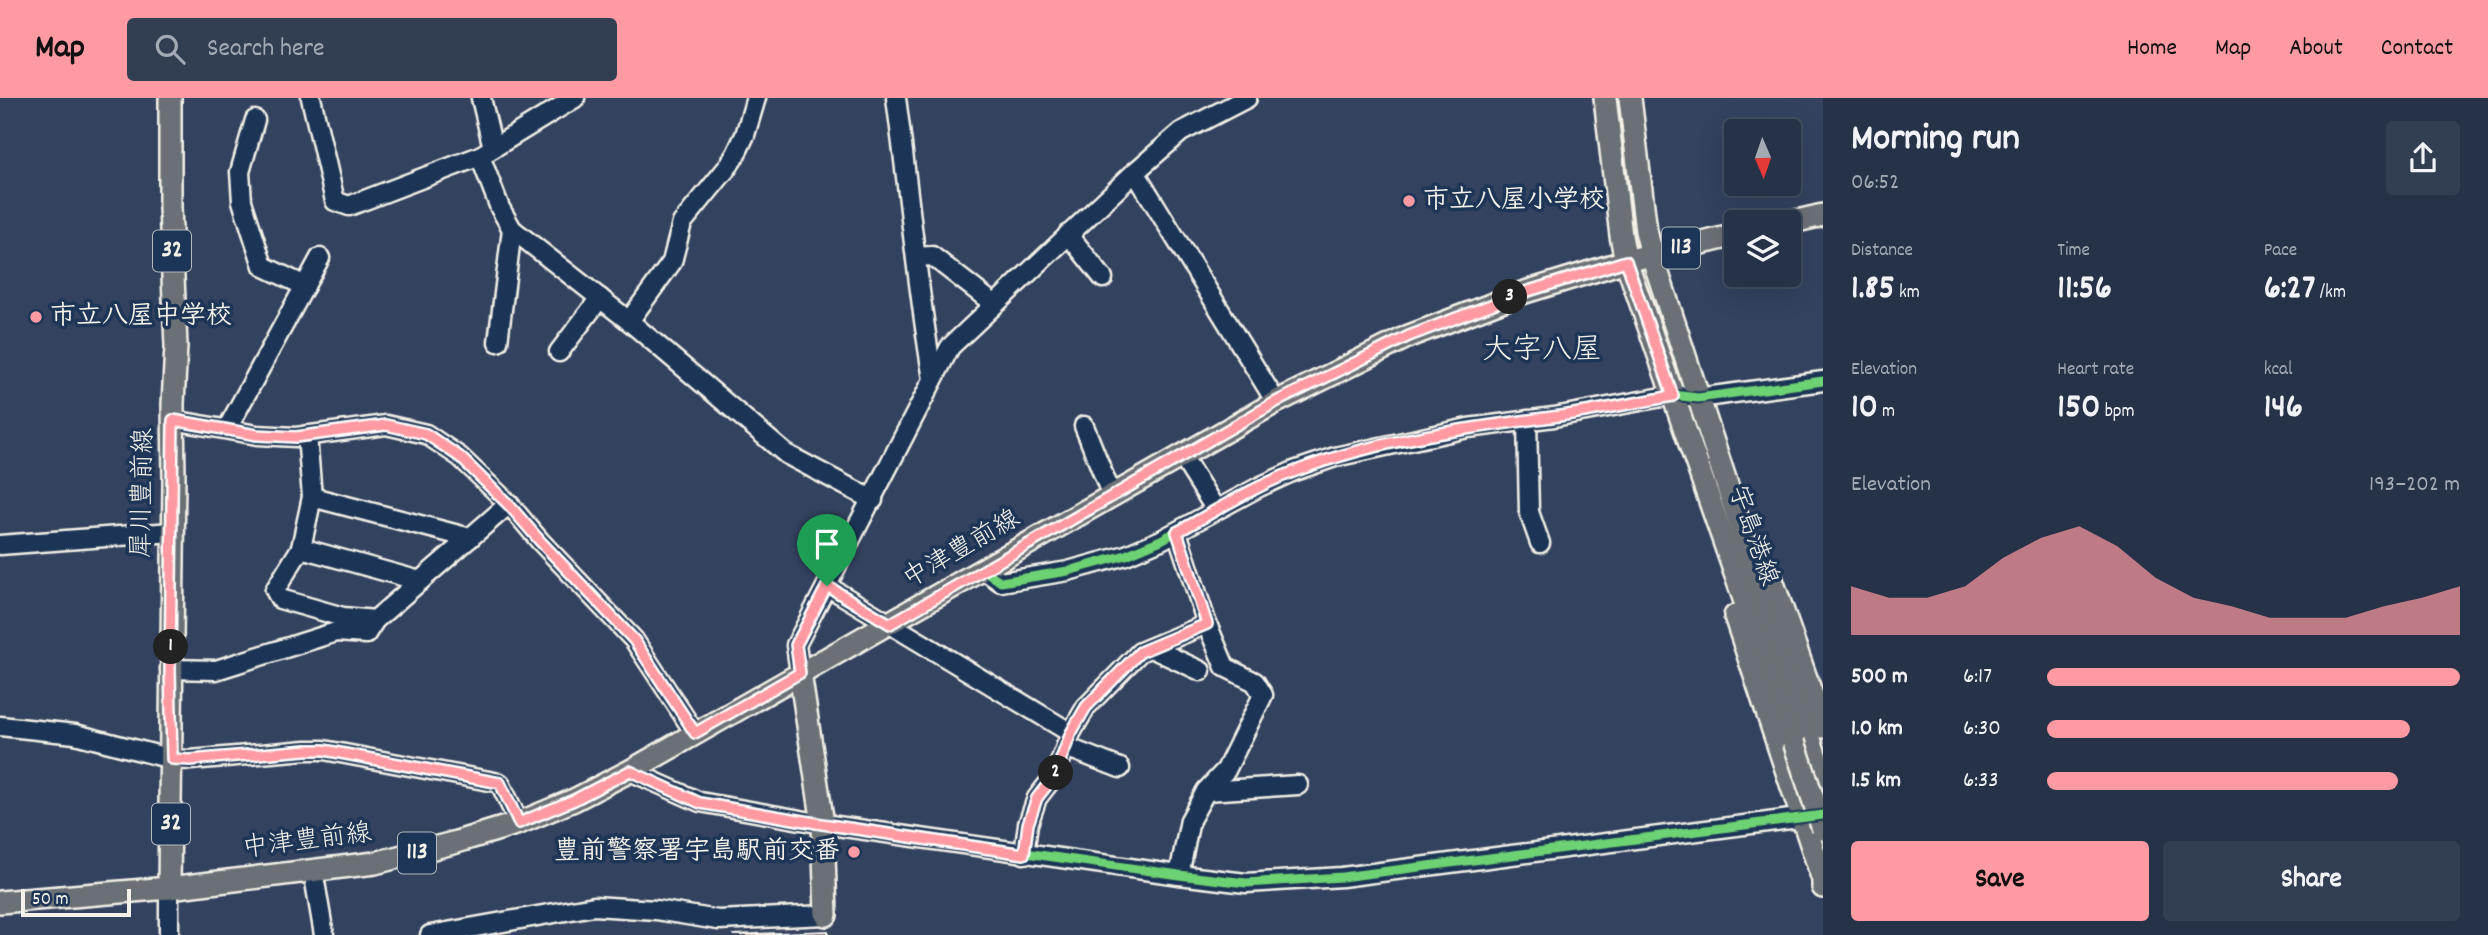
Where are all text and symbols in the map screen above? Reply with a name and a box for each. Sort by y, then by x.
search box [127,18,617,81]
text: Map [35,26,85,73]
icon: search [151,30,189,68]
text: Search here [207,31,325,68]
text: Home [2127,32,2177,66]
text: Map [2215,32,2251,66]
text: About [2289,32,2343,66]
text: Contact [2381,32,2453,66]
text: Morning run [1851,113,2020,168]
north arrow [1724,119,1801,196]
map controls [1724,119,1801,287]
button: share [2386,121,2460,195]
text: 06:52 [1851,167,1899,200]
place label: 市立八屋小学校 [1423,183,1605,220]
marker: 市立八屋小学校 [1401,193,1417,209]
button: layers [1724,210,1801,287]
road number: 113 [1662,228,1700,268]
road number: 32 [153,230,191,272]
text: Distance [1851,238,1913,265]
text: Time [2057,238,2090,265]
text: Pace [2264,238,2297,265]
text: 1.85 [1851,265,1895,315]
text: 11:56 [2057,265,2112,315]
text: 6:27 [2264,265,2315,315]
pin: 3 [1492,280,1528,314]
text: km [1895,280,1920,307]
text: /km [2315,280,2346,307]
text: 3 [1505,283,1514,310]
place label: 市立八屋中学校 [50,299,232,336]
marker: 市立八屋中学校 [28,309,44,325]
district label: 大字八屋 [1482,331,1602,374]
text: Elevation [1851,357,1917,384]
text: Heart rate [2057,357,2134,384]
text: kcal [2264,357,2293,384]
text: 10 [1851,384,1878,434]
text: 150 [2057,384,2100,434]
text: 146 [2264,384,2303,434]
text: m [1878,399,1895,426]
text: bpm [2100,399,2135,426]
street label: 犀川豊前線 [124,428,164,558]
text: Elevation [1851,469,1931,502]
text: 193–202 m [2369,469,2460,502]
street label: 宇島港線 [1718,481,1786,591]
street label: 中津豊前線 [896,501,1028,599]
pin [797,514,857,586]
icon: arrive [808,525,846,563]
pin: 1 [154,630,188,664]
text: 1 [168,633,173,660]
text: 500 m [1851,661,1908,694]
text: 6:17 [1963,661,1992,694]
text: 1.0 km [1851,713,1903,746]
text: 6:30 [1963,713,2001,746]
pin: 2 [1038,756,1074,790]
text: 2 [1051,759,1060,786]
text: 1.5 km [1851,765,1901,798]
text: 6:33 [1963,765,1999,798]
road number: 32 [152,804,190,844]
street label: 中津豊前線 [240,816,374,868]
road number: 113 [398,832,436,874]
place label: 豊前警察署宇島駅前交番 [554,834,840,871]
button: Save [1851,841,2149,921]
button: Share [2163,841,2460,921]
marker: 豊前警察署宇島駅前交番 [846,844,862,860]
scale bar [21,886,131,918]
text: 50 m [32,887,69,914]

